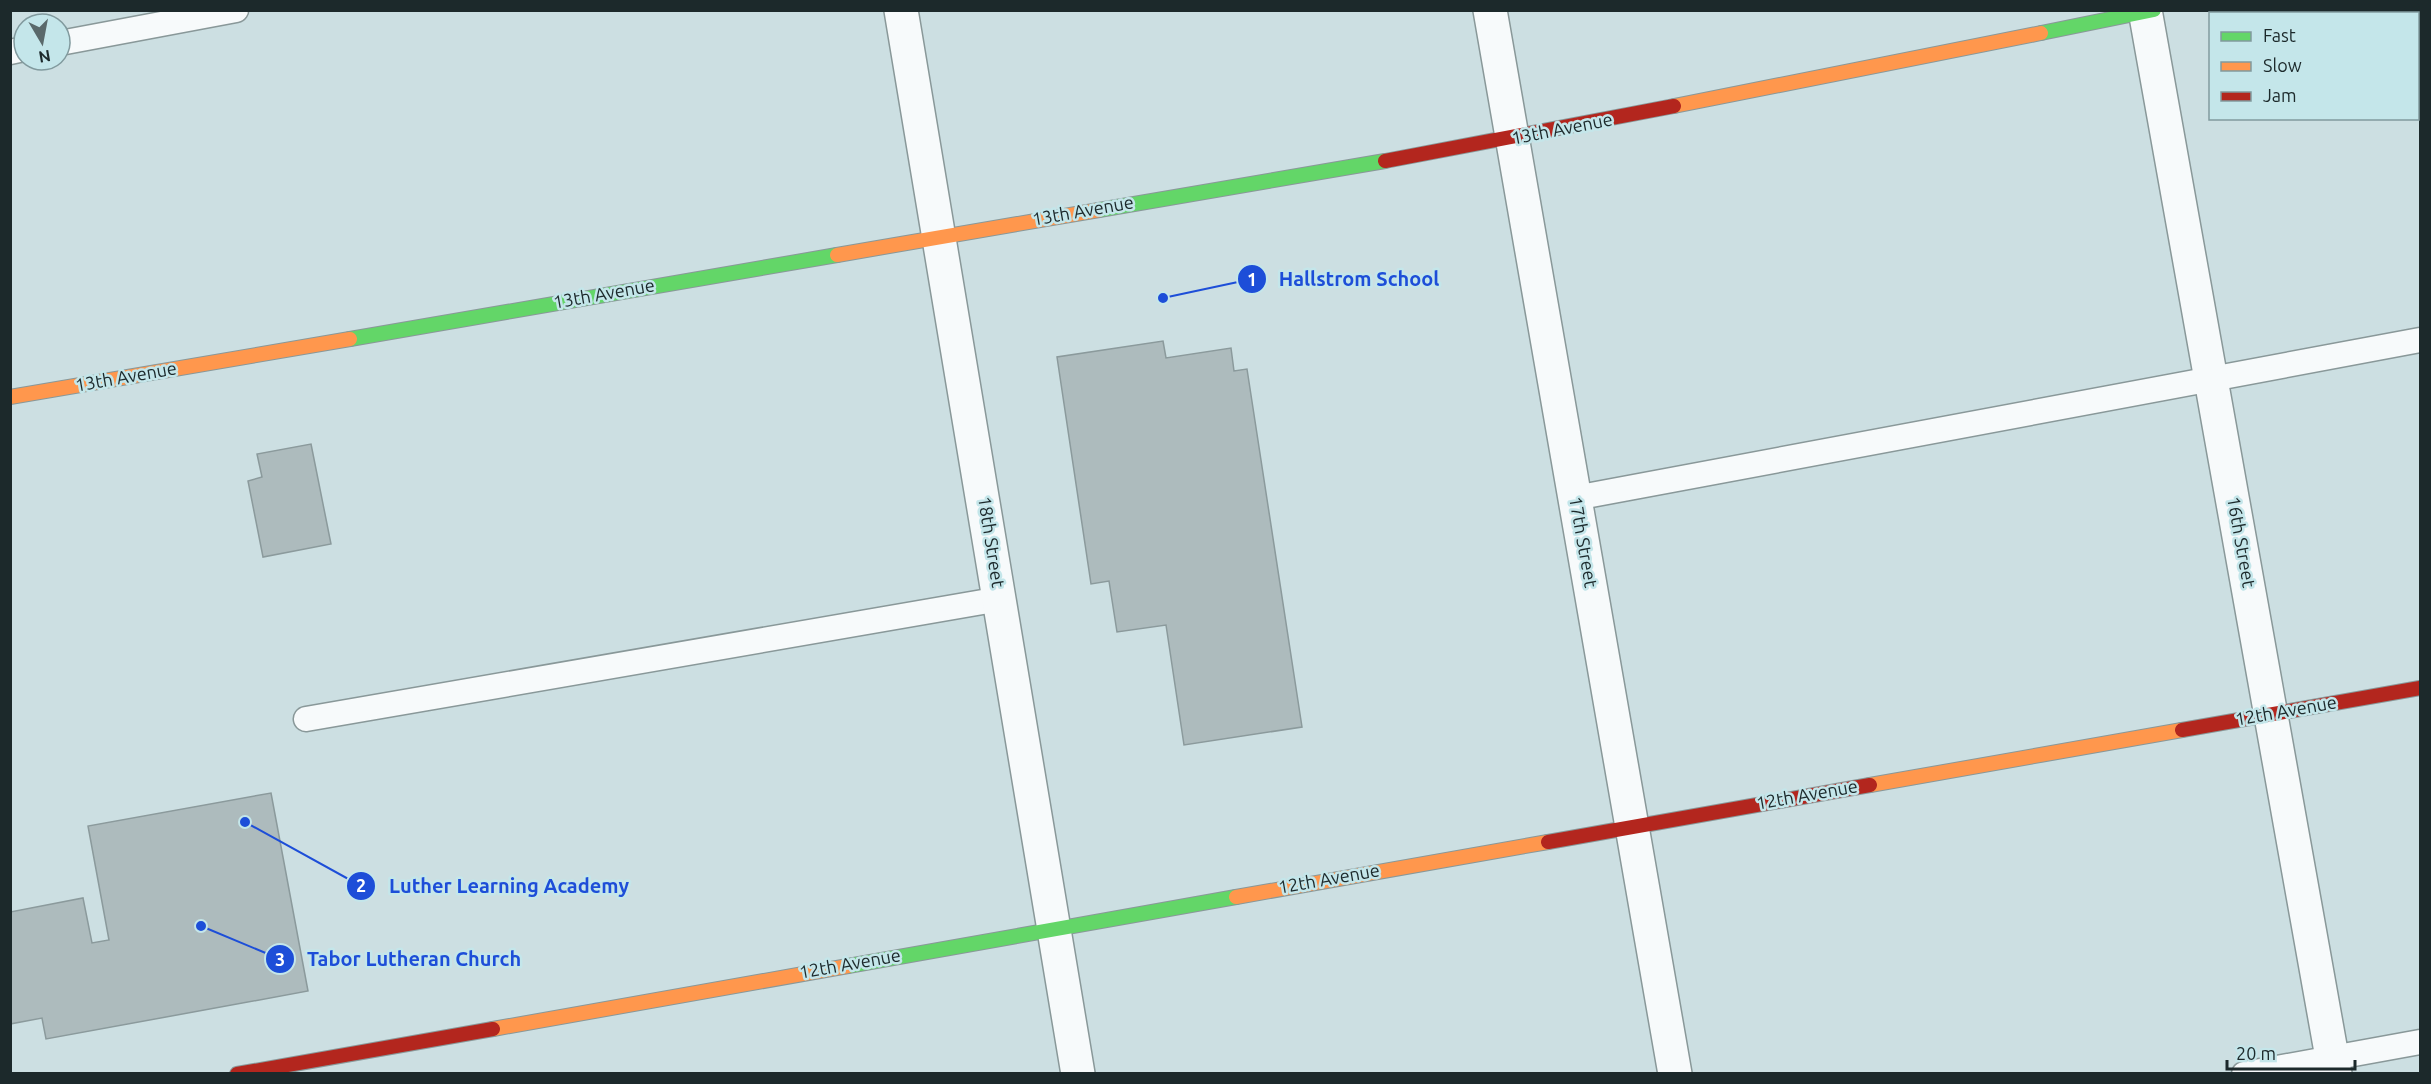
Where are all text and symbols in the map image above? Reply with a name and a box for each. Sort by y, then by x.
north arrow [12,12,72,72]
legend [2209,12,2419,120]
text: Fast [2263,25,2296,45]
text: N [37,47,52,67]
text: Slow [2263,55,2302,75]
text: Jam [2263,85,2297,105]
street label: 13th Avenue [1510,108,1614,148]
street label: 13th Avenue [1031,191,1135,229]
callout: Hallstrom School [1237,260,1452,298]
text: Hallstrom School [1279,267,1439,290]
text: 1 [1247,269,1257,289]
street label: 13th Avenue [552,274,656,312]
street label: 13th Avenue [74,357,178,395]
street label: 18th Street [975,495,1009,589]
street label: 17th Street [1566,495,1602,589]
street label: 16th Street [2224,495,2260,589]
street label: 12th Avenue [2234,691,2338,729]
street label: 12th Avenue [1755,775,1859,813]
street label: 12th Avenue [1277,859,1381,897]
callout: Luther Learning Academy [346,867,641,905]
text: Luther Learning Academy [389,874,629,897]
text: 2 [356,875,366,895]
callout: Tabor Lutheran Church [265,940,533,978]
street label: 12th Avenue [798,944,902,982]
text: Tabor Lutheran Church [307,947,521,970]
text: 3 [275,949,285,969]
scale bar [2227,1033,2354,1071]
text: 20 m [2236,1043,2276,1063]

